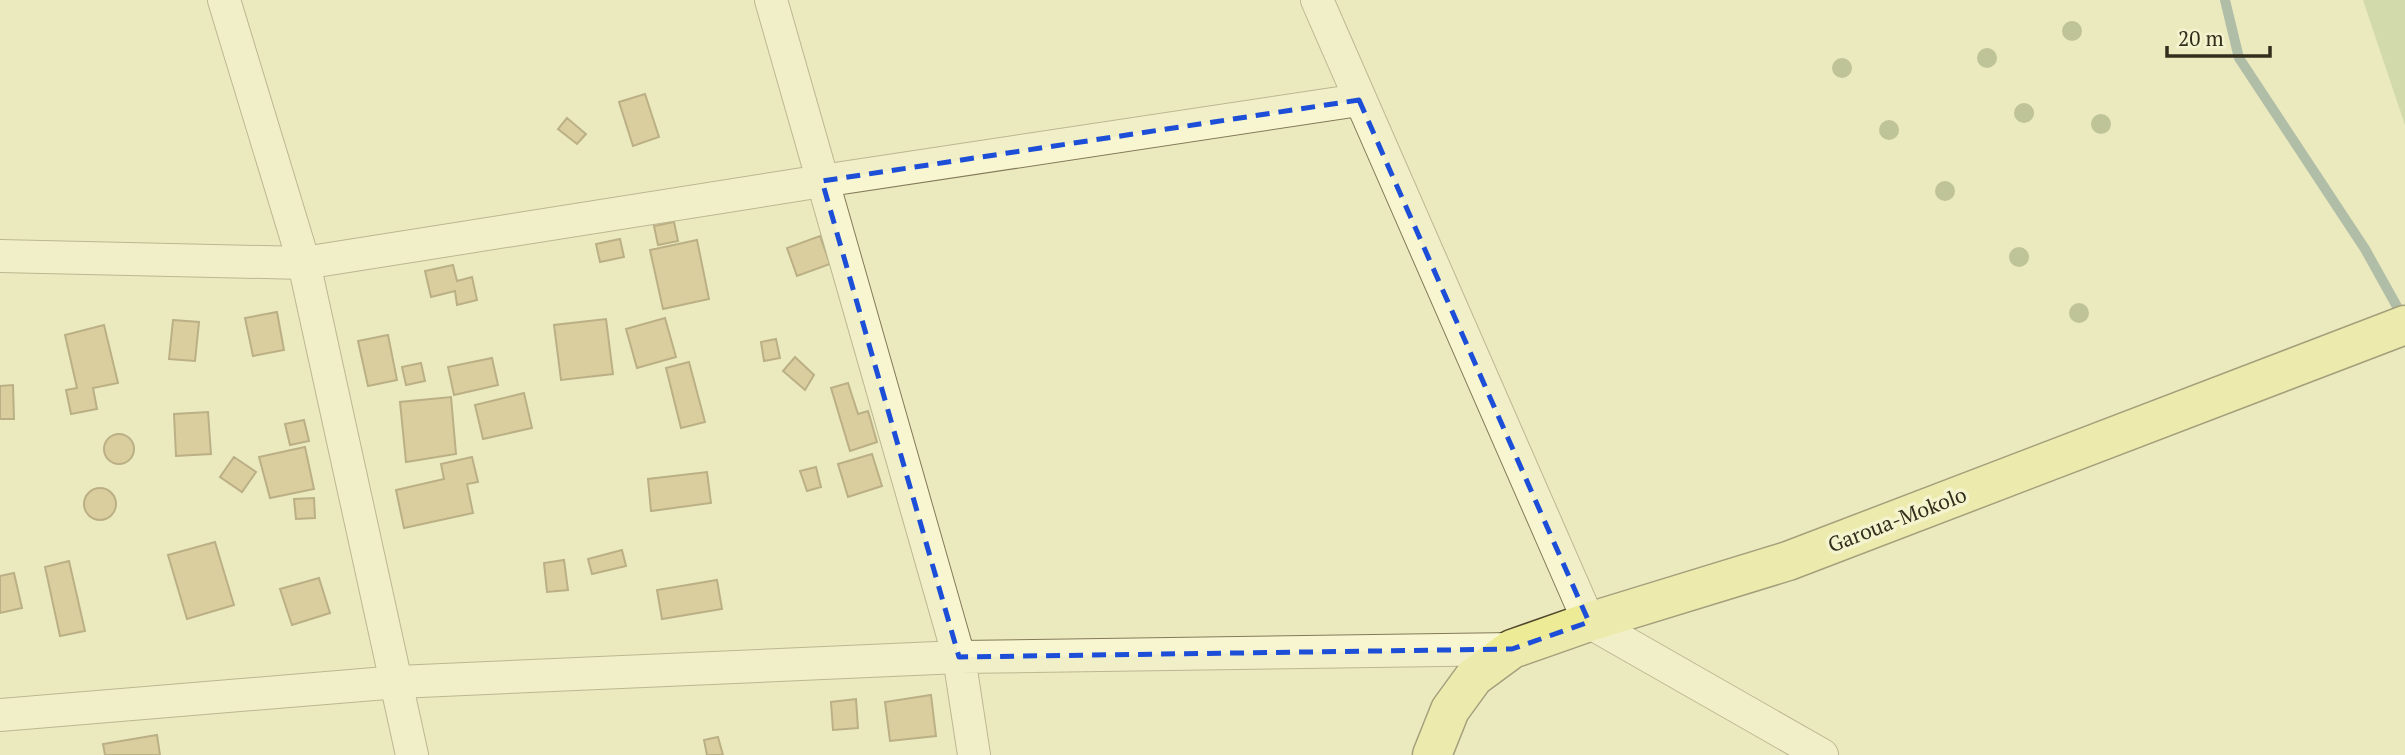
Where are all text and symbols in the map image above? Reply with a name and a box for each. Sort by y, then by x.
scale bar [2167,14,2270,58]
text: 20 m [2178,24,2224,52]
street label: Garoua-Mokolo [1824,480,1970,558]

